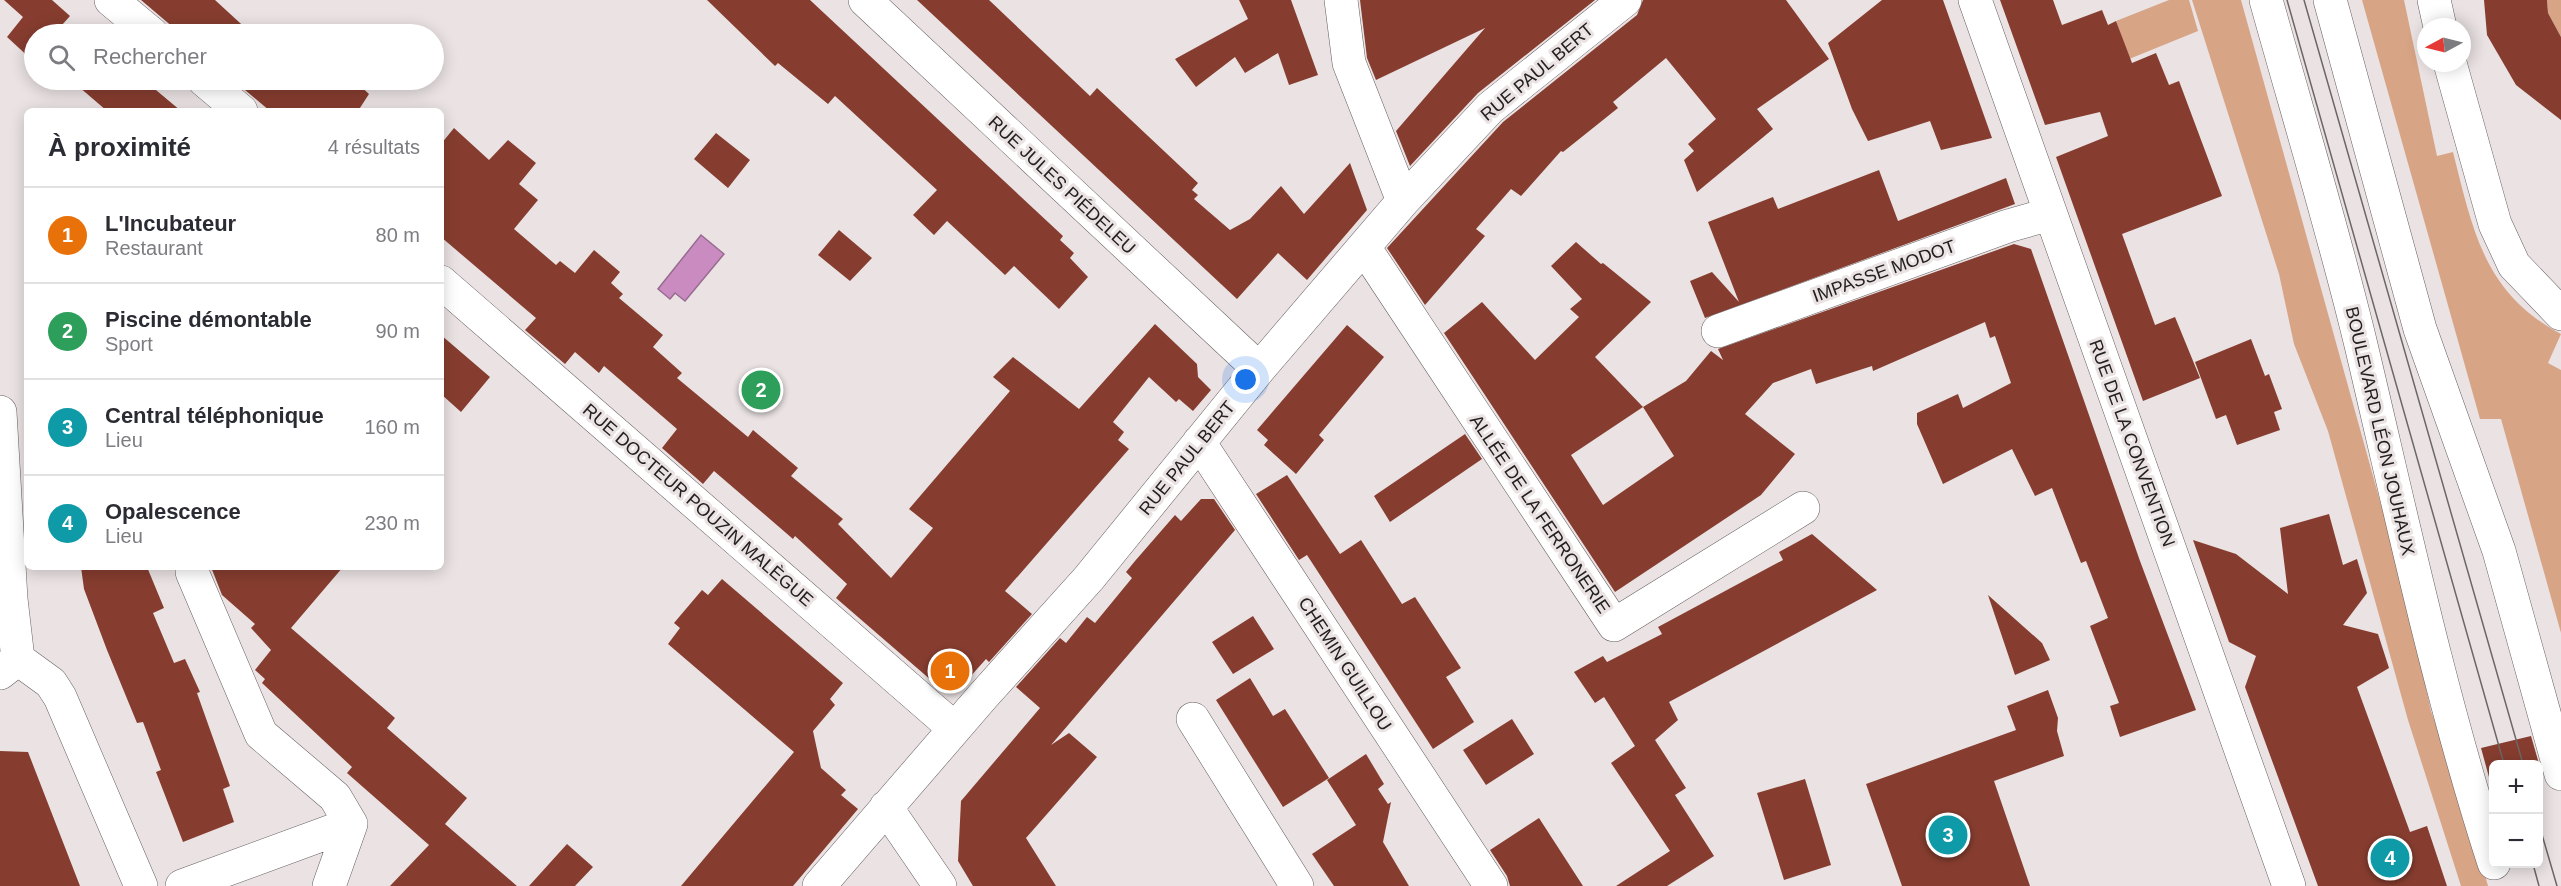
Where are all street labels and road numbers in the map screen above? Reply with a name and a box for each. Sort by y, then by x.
street label: RUE PAUL BERT [1477,19,1597,125]
street label: RUE JULES PIÉDELEU [985,112,1139,258]
street label: IMPASSE MODOT [1810,236,1958,306]
street label: BOULEVARD LÉON JOUHAUX [2342,305,2418,557]
street label: RUE DE LA CONVENTION [2085,337,2179,549]
street label: RUE PAUL BERT [1135,397,1239,519]
street label: RUE DOCTEUR POUZIN MALÈGUE [579,400,817,610]
street label: ALLÉE DE LA FERRONERIE [1466,411,1614,617]
street label: CHEMIN GUILLOU [1294,594,1396,734]

